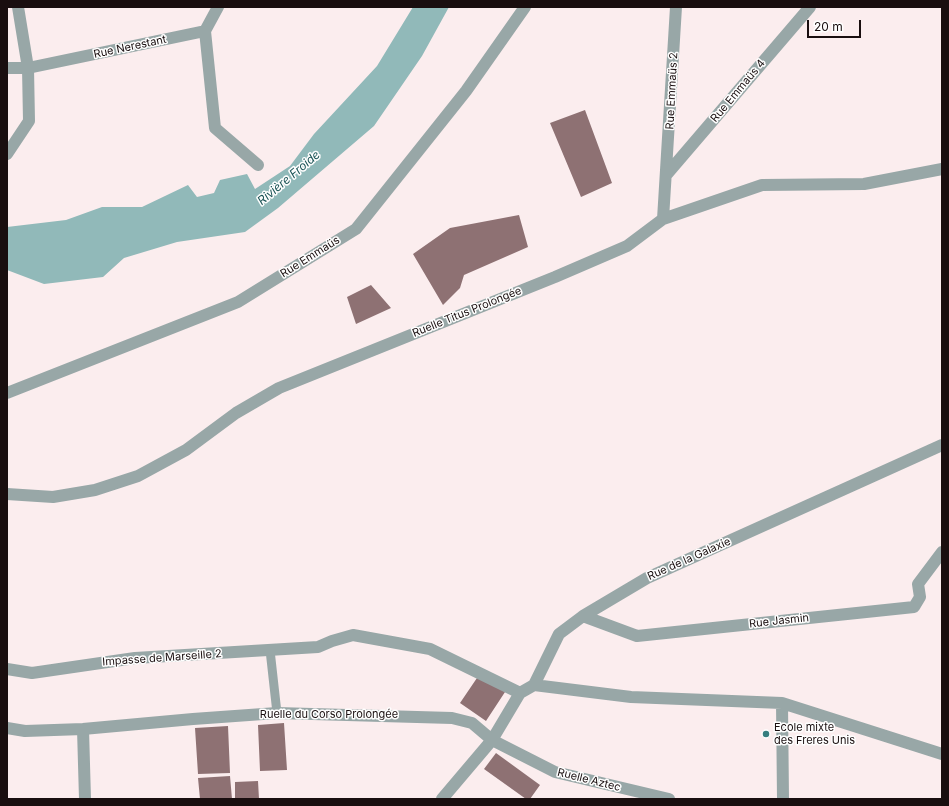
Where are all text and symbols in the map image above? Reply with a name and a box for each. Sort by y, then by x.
scale bar [809,12,863,38]
text: 20 m [814,19,843,34]
street label: Rue Nerestant [92,33,168,61]
street label: Rue Emmaüs 2 [663,52,681,130]
street label: Rue Emmaüs 4 [708,57,768,125]
water label: Rivière Froide [255,148,323,208]
street label: Rue Emmaüs [278,234,342,280]
street label: Ruelle Titus Prolongée [411,284,523,340]
street label: Rue de la Galaxie [645,535,733,583]
street label: Rue Jasmin [748,611,810,631]
street label: Impasse de Marseille 2 [102,647,222,669]
street label: Ruelle du Corso Prolongée [260,708,398,722]
place label: Ecole mixte des Freres Unis [774,721,855,747]
marker: Ecole mixte des Freres Unis [761,729,771,739]
street label: Ruelle Aztec [556,766,622,794]

